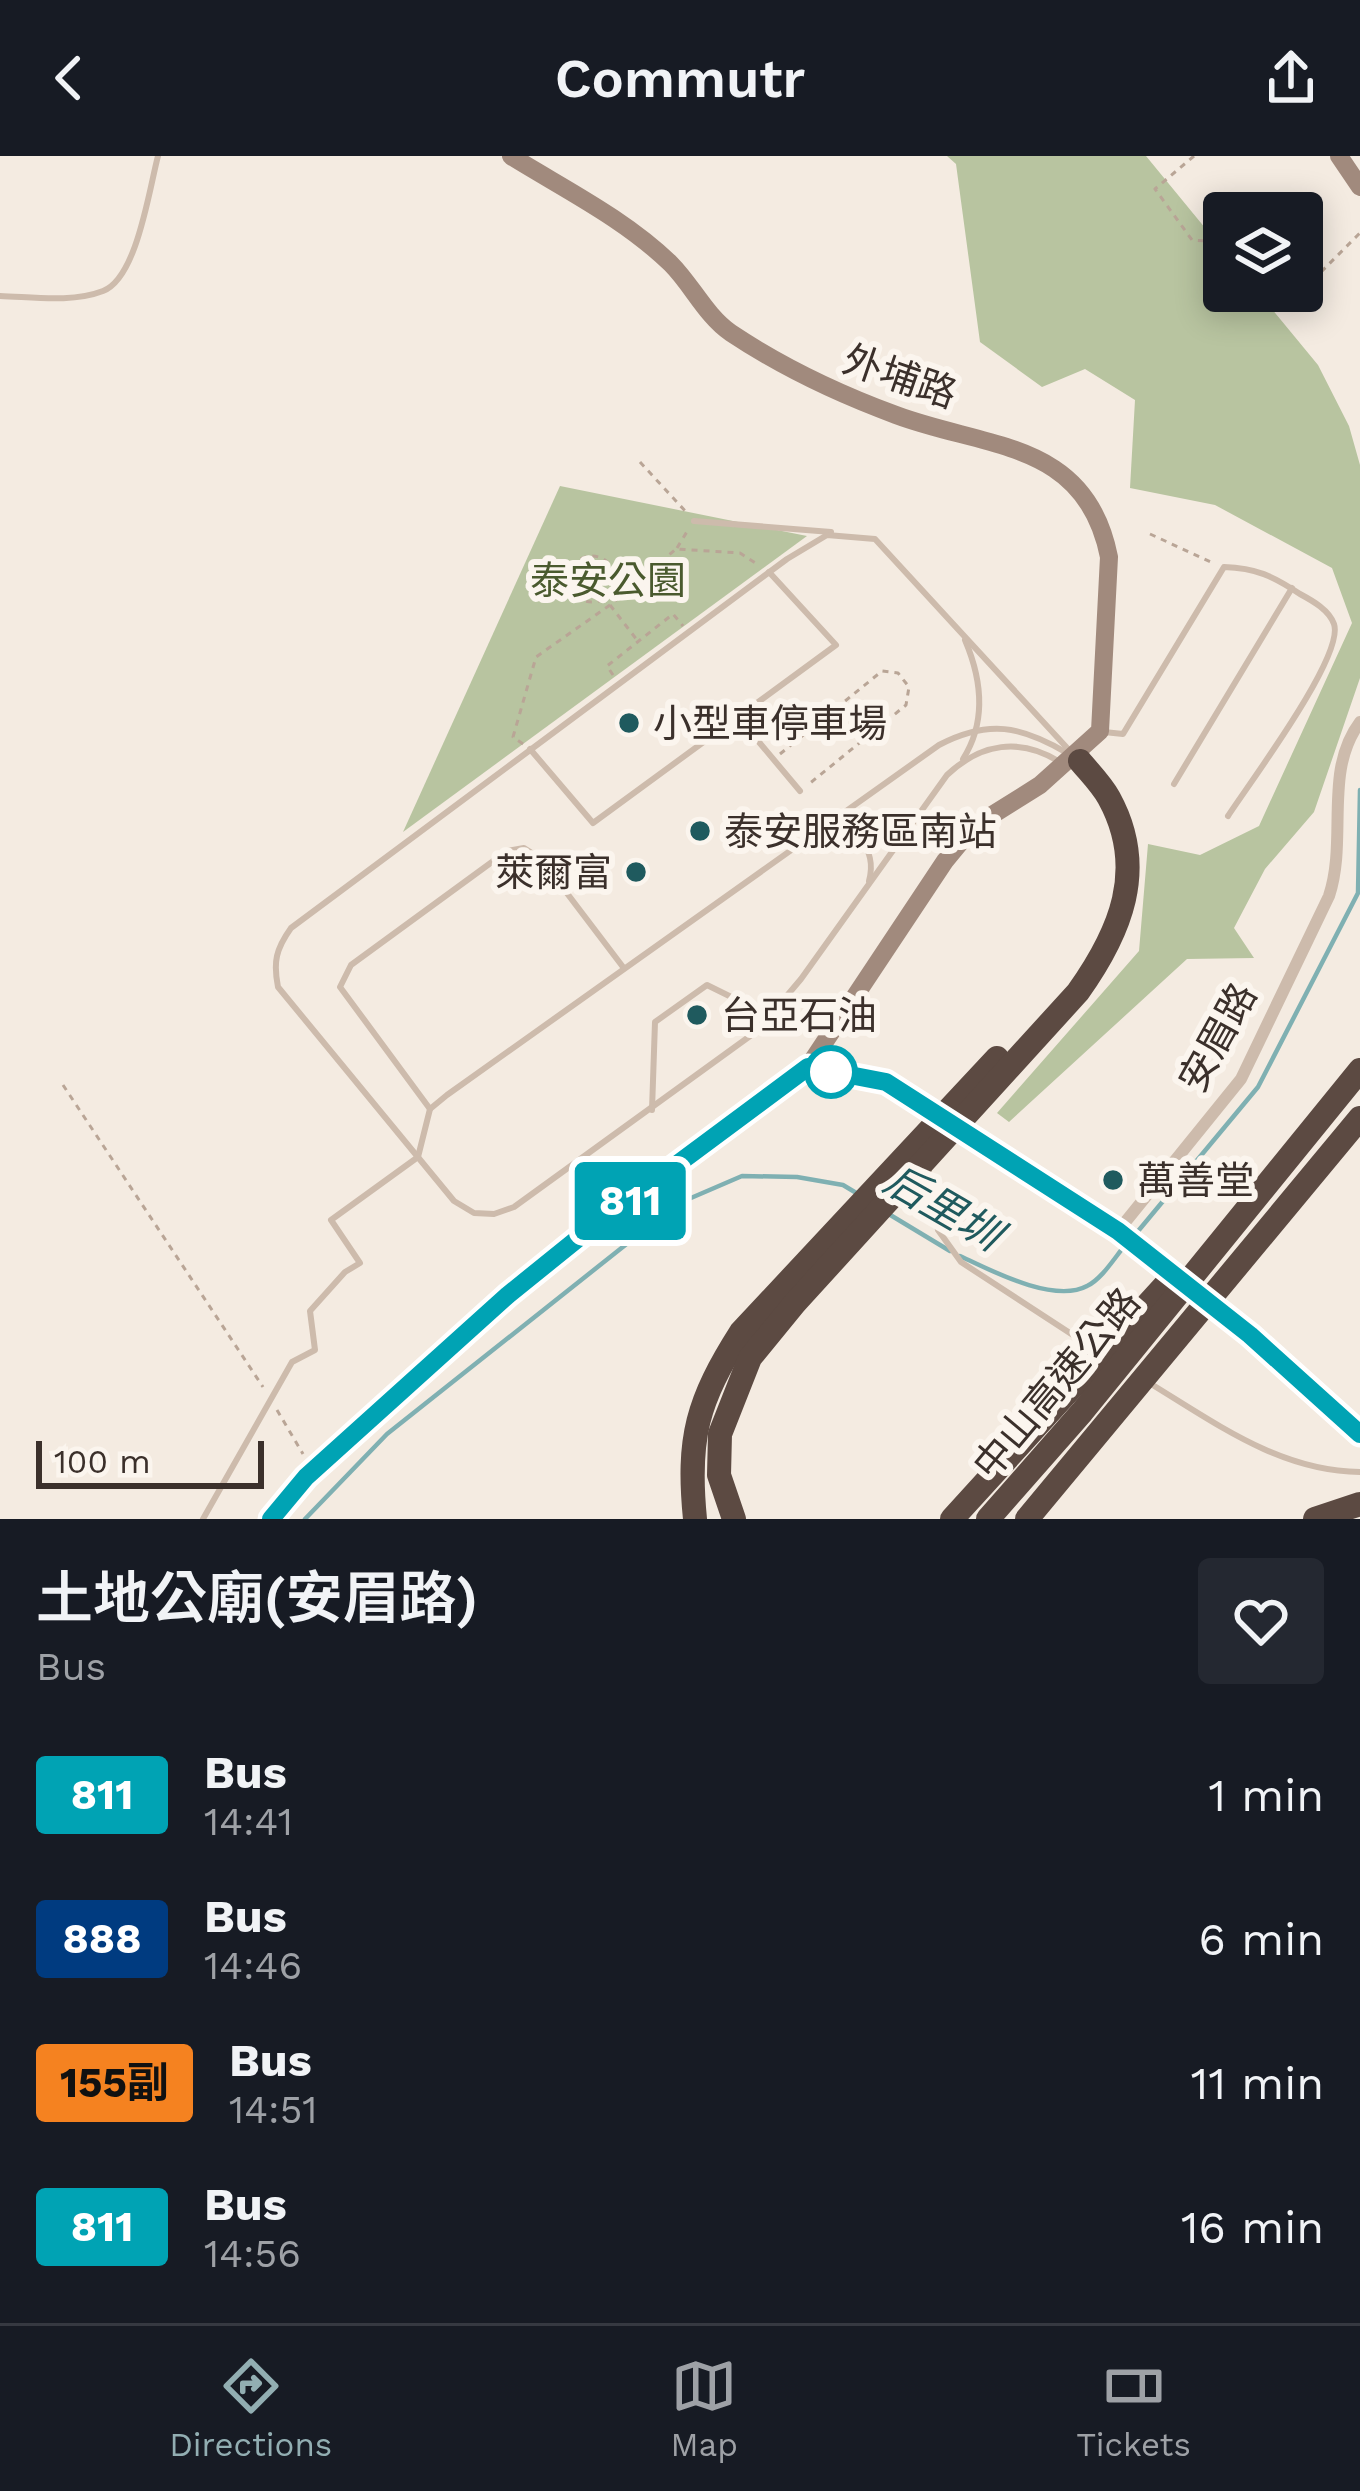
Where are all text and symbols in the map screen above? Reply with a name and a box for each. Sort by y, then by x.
icon: back [36,45,102,111]
icon: share [1258,45,1324,111]
text: Commutr [555,47,805,110]
map controls [1203,192,1323,312]
button: layers [1203,192,1323,312]
street label: 外埔路 [837,336,962,417]
park label: 泰安公園 [530,558,686,603]
place label: 小型車停車場 [653,701,887,746]
marker: 小型車停車場 [616,710,642,736]
place label: 泰安服務區南站 [724,809,997,854]
marker: 泰安服務區南站 [687,818,713,844]
place label: 萊爾富 [495,850,612,895]
marker: 萊爾富 [623,859,649,885]
street label: 安眉路 [1169,975,1265,1099]
place label: 台亞石油 [721,993,877,1038]
marker: 台亞石油 [684,1002,710,1028]
unlabelled marker [806,1047,856,1097]
water label: 后里圳 [876,1155,1015,1263]
place label: 萬善堂 [1137,1158,1254,1203]
line badge: 811 [561,1162,699,1240]
marker: 萬善堂 [1100,1167,1126,1193]
text: 811 [599,1176,661,1225]
street label: 中山高速公路 [964,1279,1149,1487]
scale bar [36,1435,264,1488]
text: 100 m [54,1442,151,1481]
button: heart [1198,1558,1324,1684]
text: 土地公廟(安眉路) [36,1565,478,1632]
text: Bus [36,1644,106,1689]
text: Bus [204,1746,287,1799]
text: 1 min [1208,1769,1324,1822]
text: 811 [71,1770,133,1819]
text: 14:41 [204,1799,293,1844]
text: Bus [204,1890,287,1943]
text: 6 min [1199,1913,1324,1966]
text: 888 [62,1914,142,1963]
text: 14:46 [204,1943,302,1988]
text: Bus [229,2034,312,2087]
text: 11 min [1191,2057,1324,2110]
text: 155副 [60,2058,169,2107]
text: 14:51 [229,2087,318,2132]
text: Bus [204,2178,287,2231]
text: 16 min [1181,2201,1324,2254]
text: 811 [71,2202,133,2251]
text: 14:56 [204,2231,301,2276]
tab: Directions [169,2353,332,2464]
tab: Map [671,2353,738,2464]
tab: Tickets [1076,2353,1191,2464]

